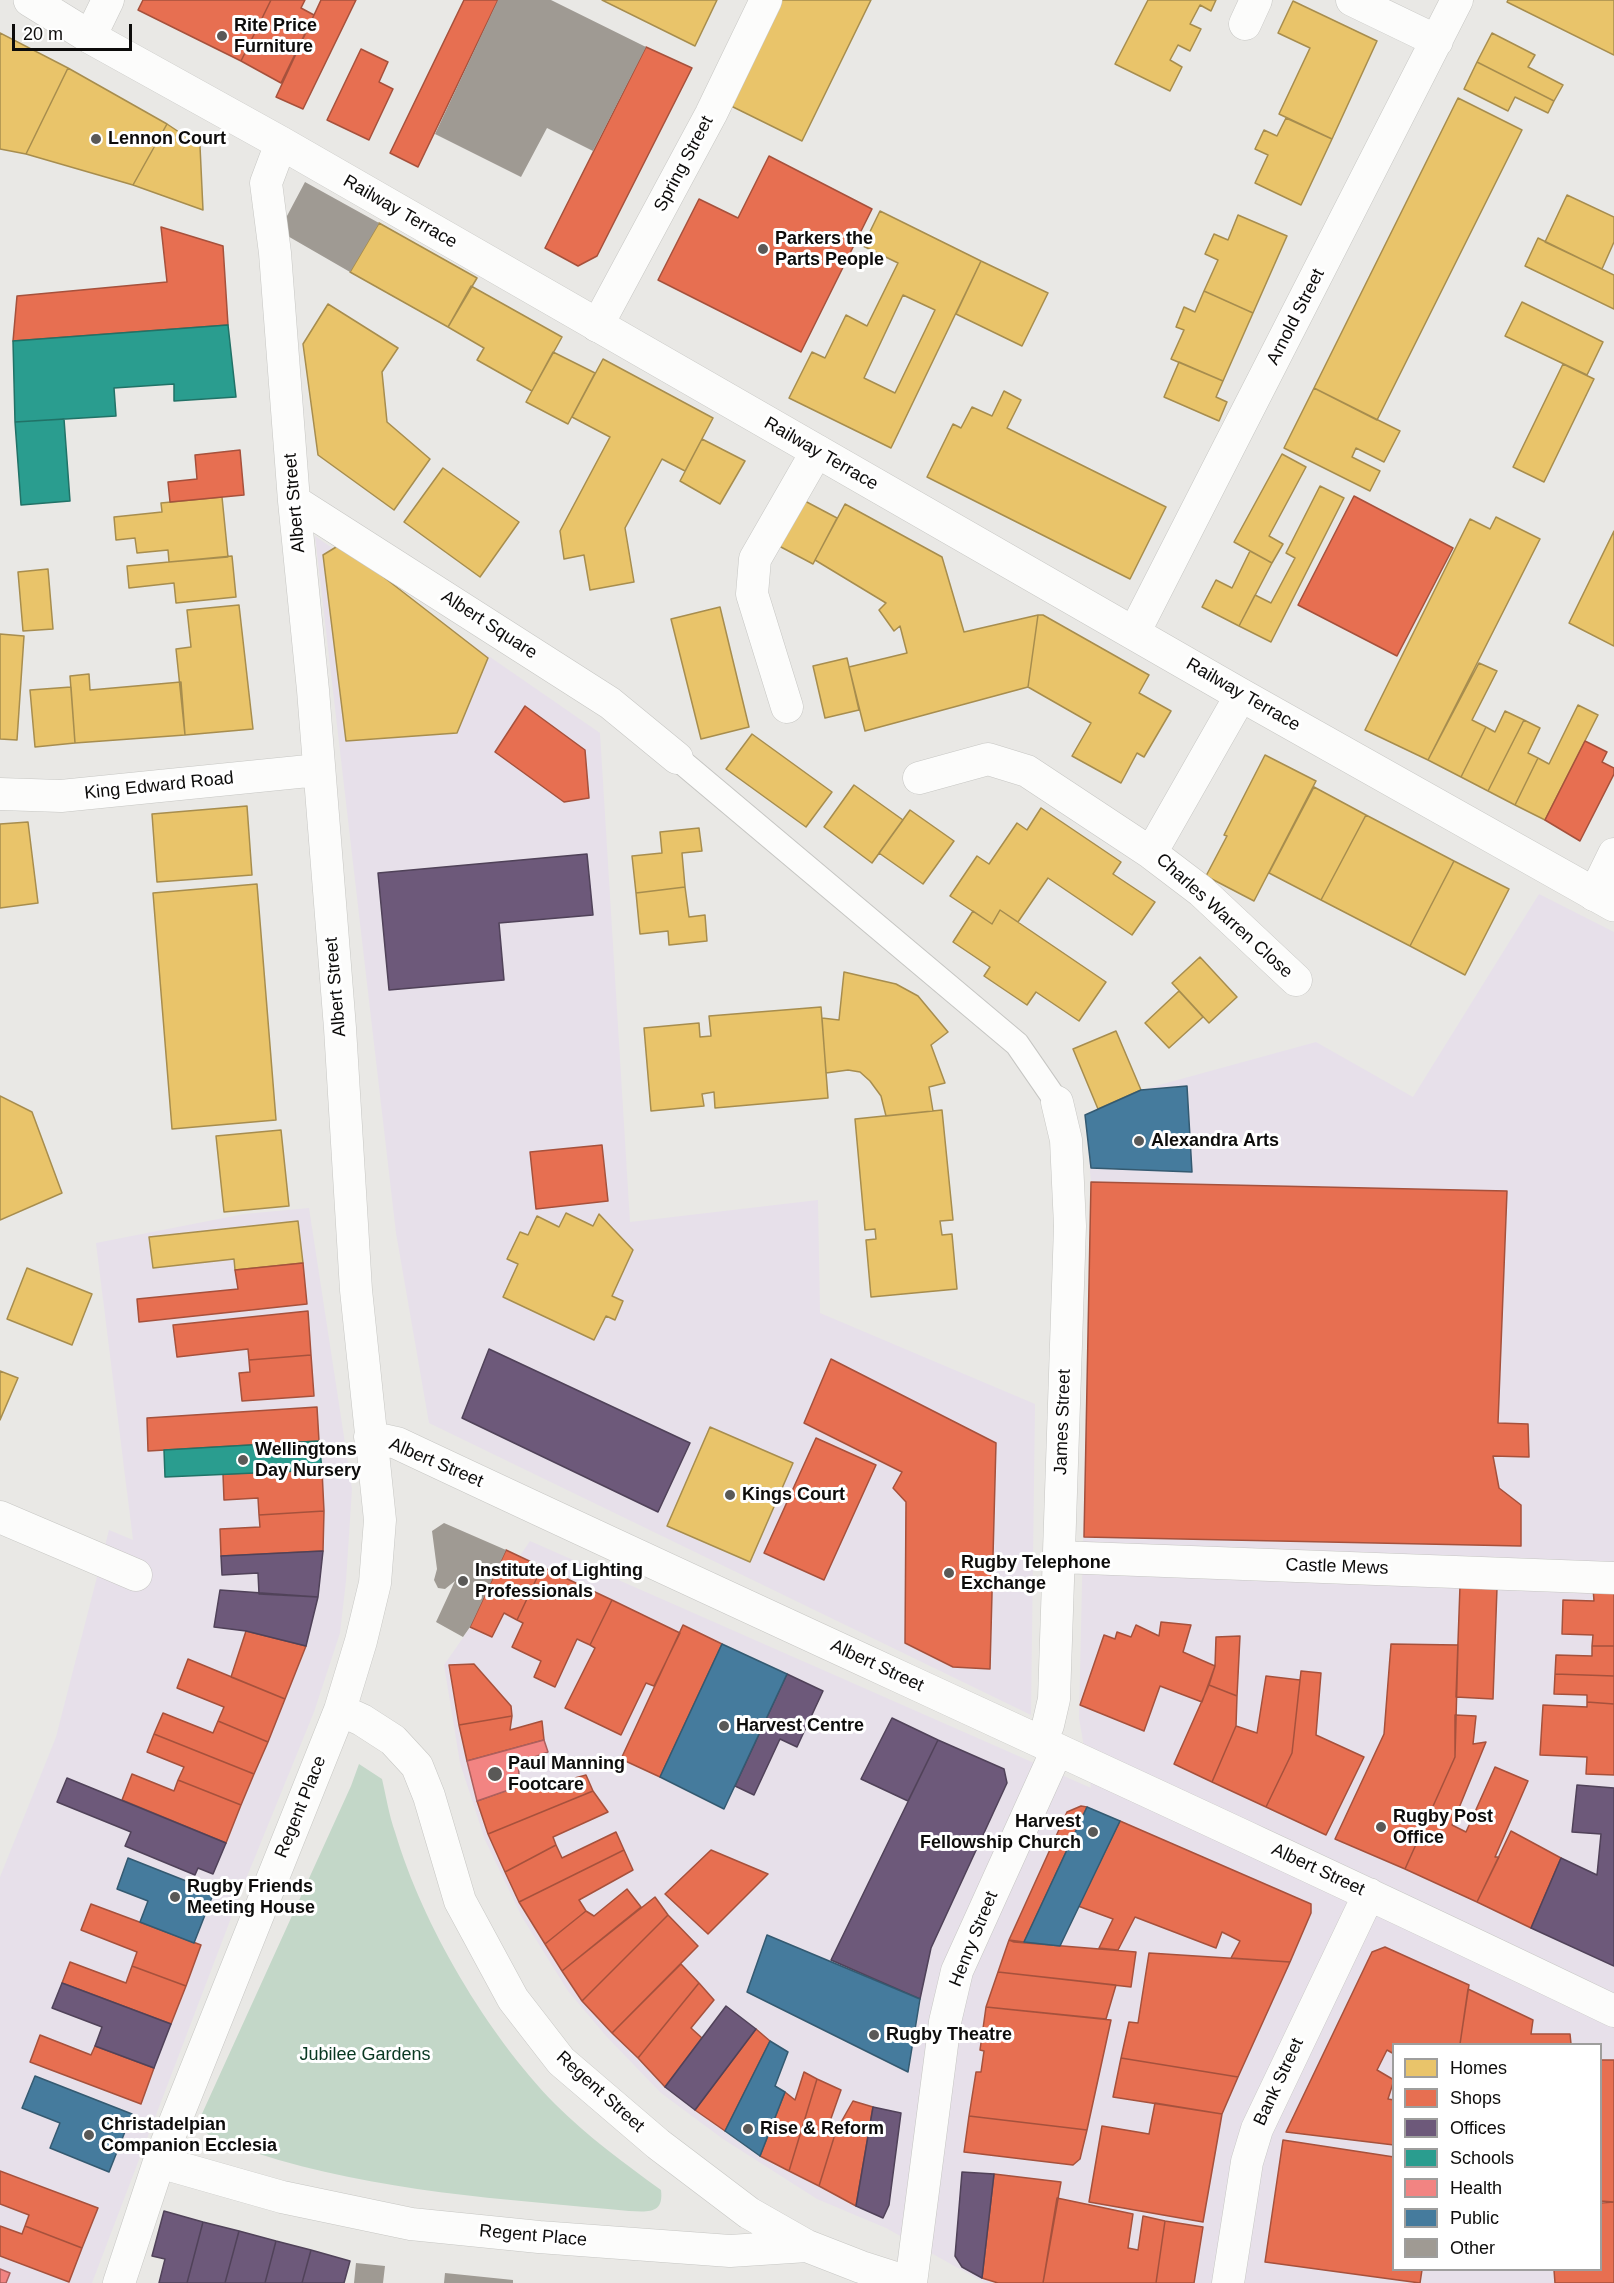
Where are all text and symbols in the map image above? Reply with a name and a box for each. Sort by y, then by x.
scale bar [15,12,135,50]
place label: Rite Price Furniture [234,15,317,57]
text: 20 m [23,24,63,44]
marker: Rite Price Furniture [215,29,229,43]
street label: Spring Street [650,113,718,215]
place label: Lennon Court [108,128,226,150]
marker: Lennon Court [89,132,103,146]
street label: Railway Terrace [339,171,461,253]
place label: Parkers the Parts People [775,228,884,270]
marker: Parkers the Parts People [756,242,770,256]
street label: Arnold Street [1263,265,1329,369]
street label: Railway Terrace [760,413,882,495]
street label: Albert Street [280,452,310,554]
street label: Albert Square [437,586,541,664]
street label: Railway Terrace [1182,654,1304,736]
street label: King Edward Road [83,767,235,805]
street label: Charles Warren Close [1151,849,1297,983]
street label: Albert Street [321,936,351,1038]
place label: Alexandra Arts [1151,1130,1279,1152]
marker: Alexandra Arts [1132,1134,1146,1148]
street label: James Street [1050,1369,1076,1475]
street label: Albert Street [386,1434,486,1492]
place label: Wellingtons Day Nursery [255,1439,361,1482]
marker: Wellingtons Day Nursery [236,1453,250,1467]
place label: Kings Court [742,1484,845,1506]
marker: Kings Court [723,1488,737,1502]
place label: Rugby Telephone Exchange [961,1552,1111,1594]
street label: Castle Mews [1285,1554,1389,1580]
place label: Institute of Lighting Professionals [475,1560,643,1602]
marker: Rugby Telephone Exchange [942,1566,956,1580]
marker: Institute of Lighting Professionals [456,1574,470,1588]
street label: Albert Street [827,1635,927,1697]
place label: Harvest Centre [736,1715,864,1737]
marker: Harvest Centre [717,1719,731,1733]
street label: Regent Place [271,1753,331,1861]
place label: Paul Manning Footcare [508,1753,625,1796]
marker: Paul Manning Footcare [486,1765,504,1783]
place label: Rugby Post Office [1393,1806,1493,1848]
place label: Harvest Fellowship Church [920,1811,1081,1854]
marker: Rugby Post Office [1374,1820,1388,1834]
marker: Harvest Fellowship Church [1086,1825,1100,1839]
street label: Albert Street [1268,1839,1368,1901]
place label: Rugby Friends Meeting House [187,1876,315,1918]
street label: Henry Street [945,1888,1003,1990]
marker: Rugby Friends Meeting House [168,1890,182,1904]
place label: Rugby Theatre [886,2024,1012,2046]
marker: Rugby Theatre [867,2028,881,2042]
street label: Bank Street [1249,2035,1309,2129]
legend [1392,2043,1602,2271]
park label: Jubilee Gardens [299,2044,431,2066]
street label: Regent Street [552,2047,648,2137]
text: Homes [1450,2058,1507,2078]
text: Shops [1450,2088,1501,2108]
place label: Christadelpian Companion Ecclesia [101,2114,277,2156]
place label: Rise & Reform [760,2118,884,2140]
text: Offices [1450,2118,1506,2138]
marker: Rise & Reform [741,2122,755,2136]
marker: Christadelpian Companion Ecclesia [82,2128,96,2142]
text: Schools [1450,2148,1514,2168]
text: Health [1450,2178,1502,2198]
text: Public [1450,2208,1499,2228]
street label: Regent Place [478,2221,588,2251]
text: Other [1450,2238,1495,2258]

